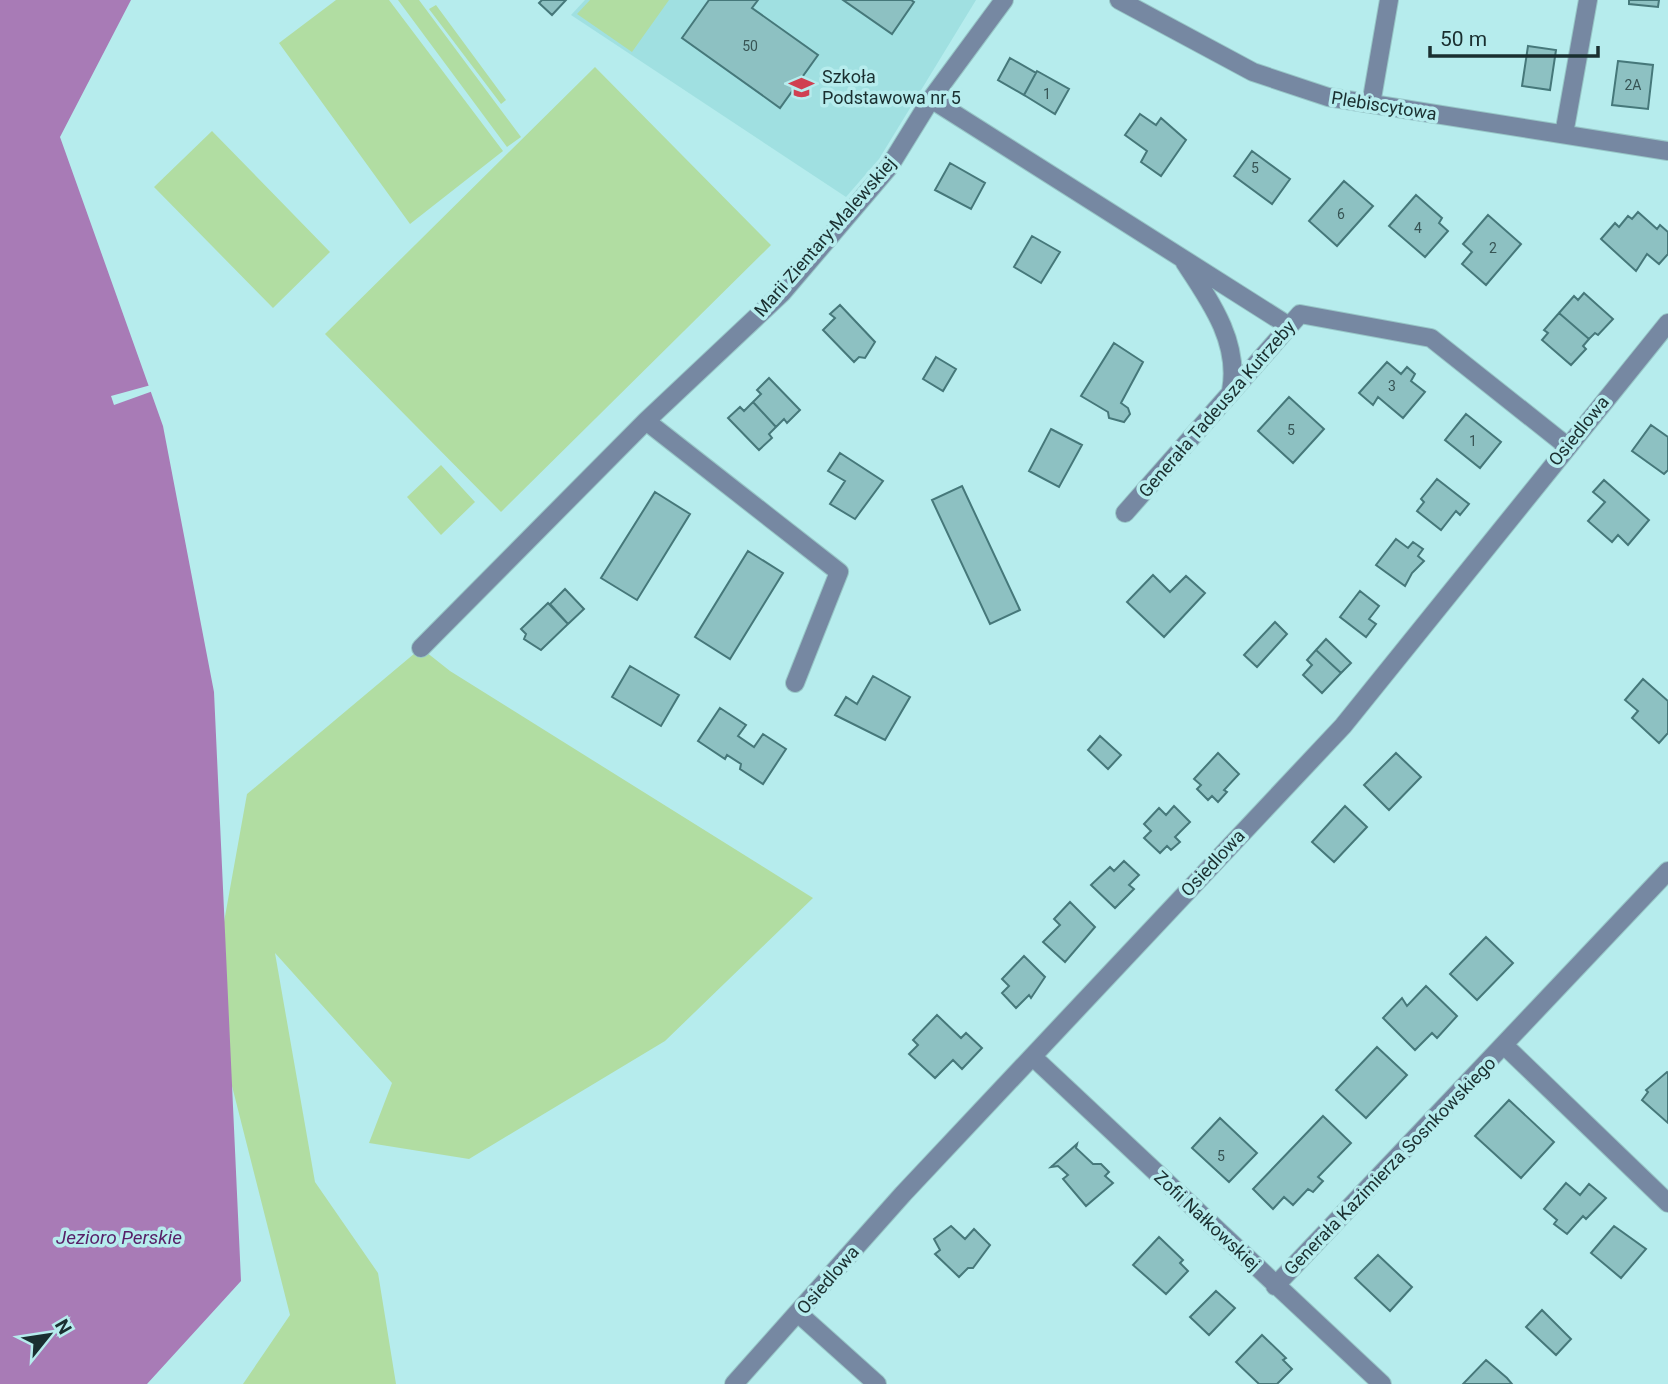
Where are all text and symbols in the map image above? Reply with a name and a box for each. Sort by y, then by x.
scale bar [1430,14,1598,58]
text: 50 m [1440,27,1487,51]
house number: 50 [742,38,758,54]
place label: Szkoła Podstawowa nr 5 [822,66,961,108]
school or university icon: Szkoła Podstawowa nr 5 [788,73,816,101]
house number: 2A [1624,77,1642,93]
house number: 1 [1043,86,1051,102]
street label: Plebiscytowa [1330,87,1438,124]
street label: Marii Zientary-Malewskiej [750,153,900,321]
house number: 5 [1251,160,1259,176]
house number: 6 [1337,206,1345,222]
house number: 4 [1414,220,1422,236]
house number: 2 [1489,240,1497,256]
street label: Generała Tadeusza Kutrzeby [1134,316,1299,501]
house number: 3 [1388,378,1396,394]
street label: Osiedlowa [1544,392,1613,470]
house number: 5 [1287,422,1295,438]
house number: 1 [1469,433,1477,449]
street label: Osiedlowa [1176,825,1249,900]
street label: Generała Kazimierza Sosnkowskiego [1280,1052,1500,1279]
house number: 5 [1217,1148,1225,1164]
street label: Zofii Nałkowskiej [1150,1166,1265,1275]
water label: Jezioro Perskie [56,1226,182,1249]
street label: Osiedlowa [792,1241,863,1318]
north arrow [14,1300,84,1370]
text: N [50,1315,77,1338]

